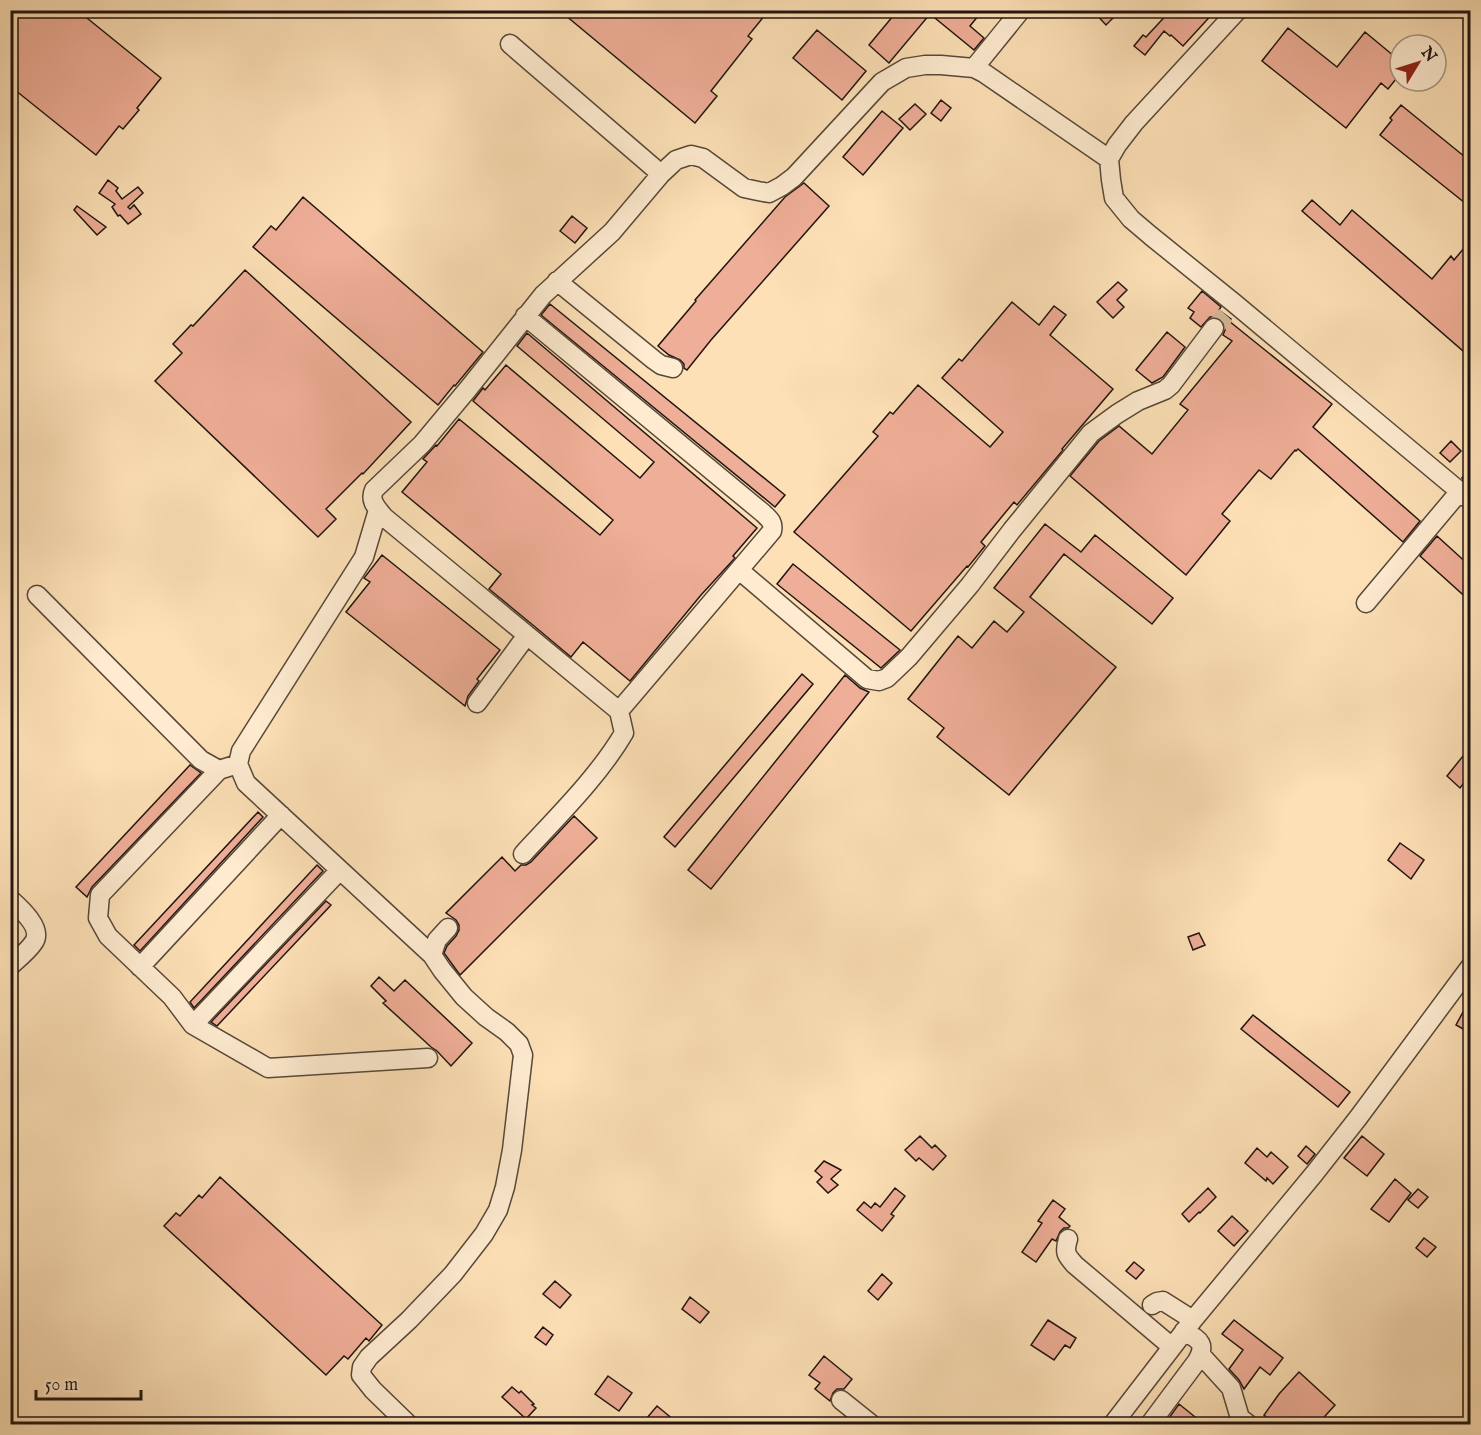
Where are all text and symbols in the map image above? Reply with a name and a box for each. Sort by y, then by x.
north arrow [1388,33,1448,93]
text: N [1415,43,1440,67]
scale bar [36,1363,141,1401]
text: 50 m [45,1374,78,1397]

